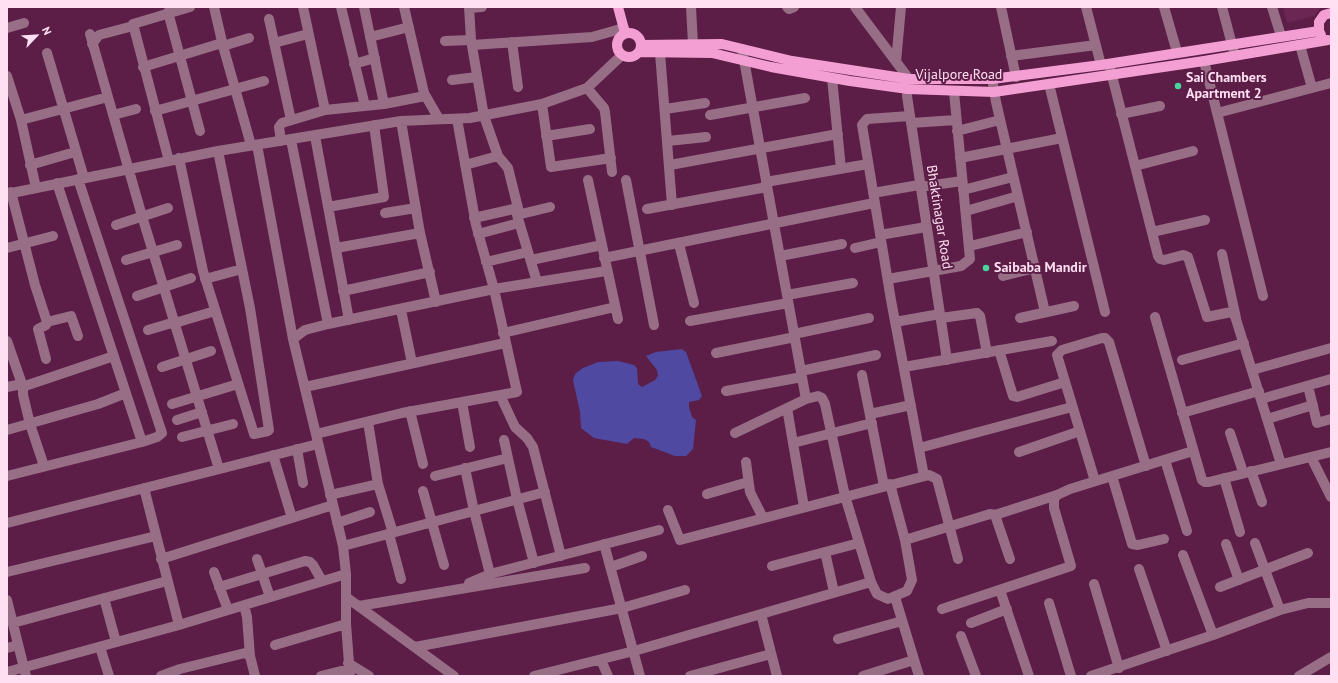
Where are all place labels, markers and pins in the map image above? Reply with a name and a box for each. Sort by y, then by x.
place label: Sai Chambers Apartment 2 [1186,70,1267,102]
marker: Sai Chambers Apartment 2 [1173,81,1183,91]
place label: Saibaba Mandir [994,260,1087,276]
marker: Saibaba Mandir [981,263,991,273]

